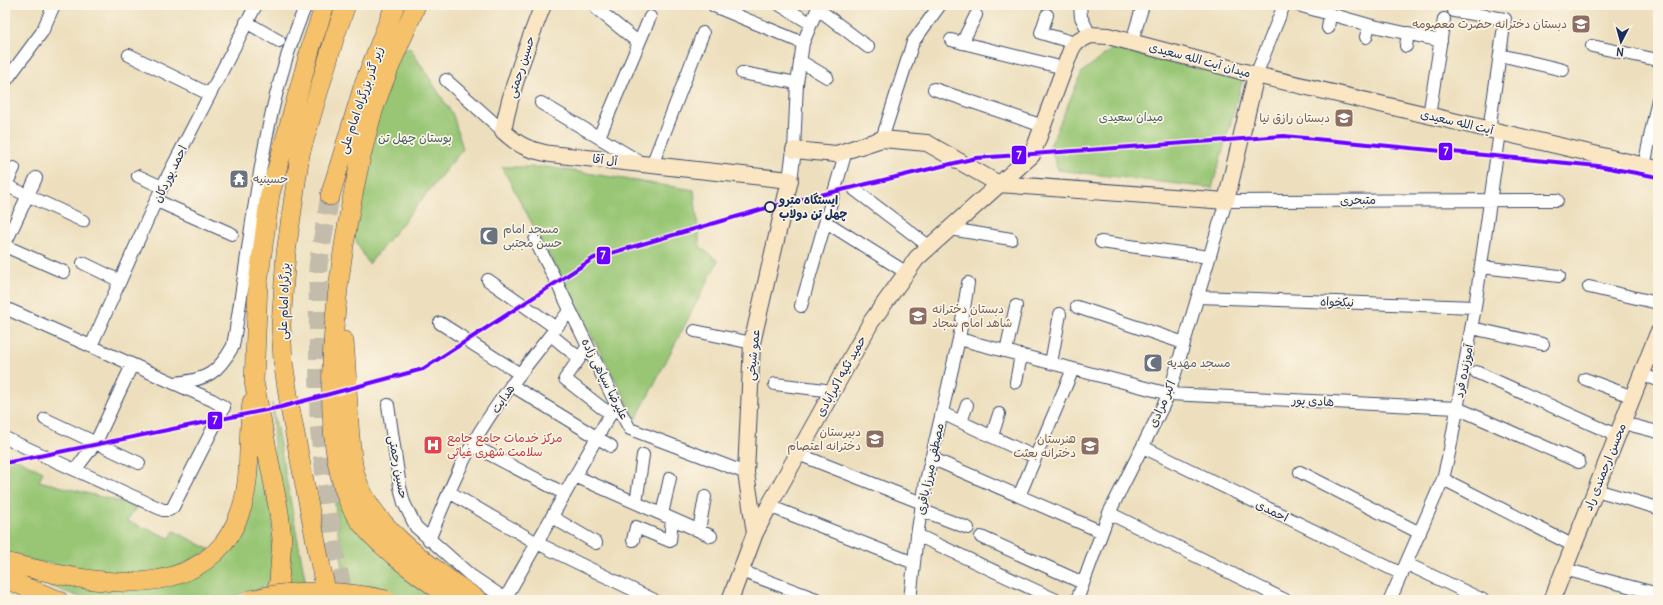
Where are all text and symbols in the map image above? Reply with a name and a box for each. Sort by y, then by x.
school or university icon: دبستان دخترانه حضرت معصومه [1570,13,1592,35]
place label: دبستان دخترانه حضرت معصومه [1412,16,1567,32]
north arrow [1601,22,1641,62]
street label: حسین رحمتی [503,34,539,100]
street label: میدان آیت الله سعیدی [1148,39,1253,80]
street label: زیر گذر بزرگراه امام علی [335,44,388,156]
text: N [1615,45,1624,59]
street label: آیت الله سعیدی [1419,106,1496,137]
school or university icon: دبستان رازق نیا [1333,107,1355,129]
park label: میدان سعیدی [1099,109,1163,124]
place label: دبستان رازق نیا [1259,110,1330,126]
park label: بوستان چهل تن [378,130,452,146]
line badge: 7 [1438,142,1453,161]
street label: احمد پوردکان [149,143,191,205]
text: 7 [1443,144,1449,158]
line badge: 7 [1011,145,1027,165]
text: 7 [1016,148,1022,162]
street label: آل آقا [592,151,619,168]
temple icon: حسینیه [228,168,250,190]
place label: حسینیه [253,171,288,186]
place label: ایستگاه مترو چهل تن دولاب [778,192,848,222]
street label: متبحری [1340,192,1376,208]
marker: ایستگاه مترو چهل تن دولاب [764,201,776,213]
place label: مسجد امام حسن مجتبی [503,221,562,251]
mosque icon: مسجد امام حسن مجتبی [478,225,500,247]
line badge: 7 [596,246,611,265]
text: 7 [600,248,606,262]
street label: بزرگراه امام علی [275,262,294,340]
street label: نیکخواه [1320,293,1354,310]
place label: دبستان دخترانه شاهد امام سجاد [932,301,1012,332]
school or university icon: دبستان دخترانه شاهد امام سجاد [907,305,929,327]
street label: عمو شیخی [742,329,764,381]
street label: حمید تکیه اکبرآبادی [812,333,870,419]
street label: علیرضا سپاهی زاده [578,336,632,422]
street label: آموزنده فرد [1451,342,1476,399]
mosque icon: مسجد مهدیه [1142,352,1164,374]
place label: مسجد مهدیه [1167,355,1231,371]
street label: اکبر مرادی [1145,378,1179,430]
street label: هدایت [488,381,518,416]
street label: هادی پور [1291,392,1335,410]
line badge: 7 [207,411,223,430]
text: 7 [212,413,218,427]
street label: محسن ارجمندی راد [1580,421,1630,513]
street label: مصطفی میرزا باقری [912,422,948,516]
place label: دبیرستان دخترانه اعتصام [787,424,861,455]
school or university icon: دبیرستان دخترانه اعتصام [864,428,886,450]
place label: مرکز خدمات جامع جامع سلامت شهری غیاثی [447,430,562,460]
place label: هنرستان دخترانه بعثت [1013,431,1076,461]
street label: حسین رحمتی [385,434,411,500]
hospital icon: مرکز خدمات جامع جامع سلامت شهری غیاثی [422,434,444,456]
school or university icon: هنرستان دخترانه بعثت [1079,435,1101,457]
street label: احمدی [1254,496,1291,525]

